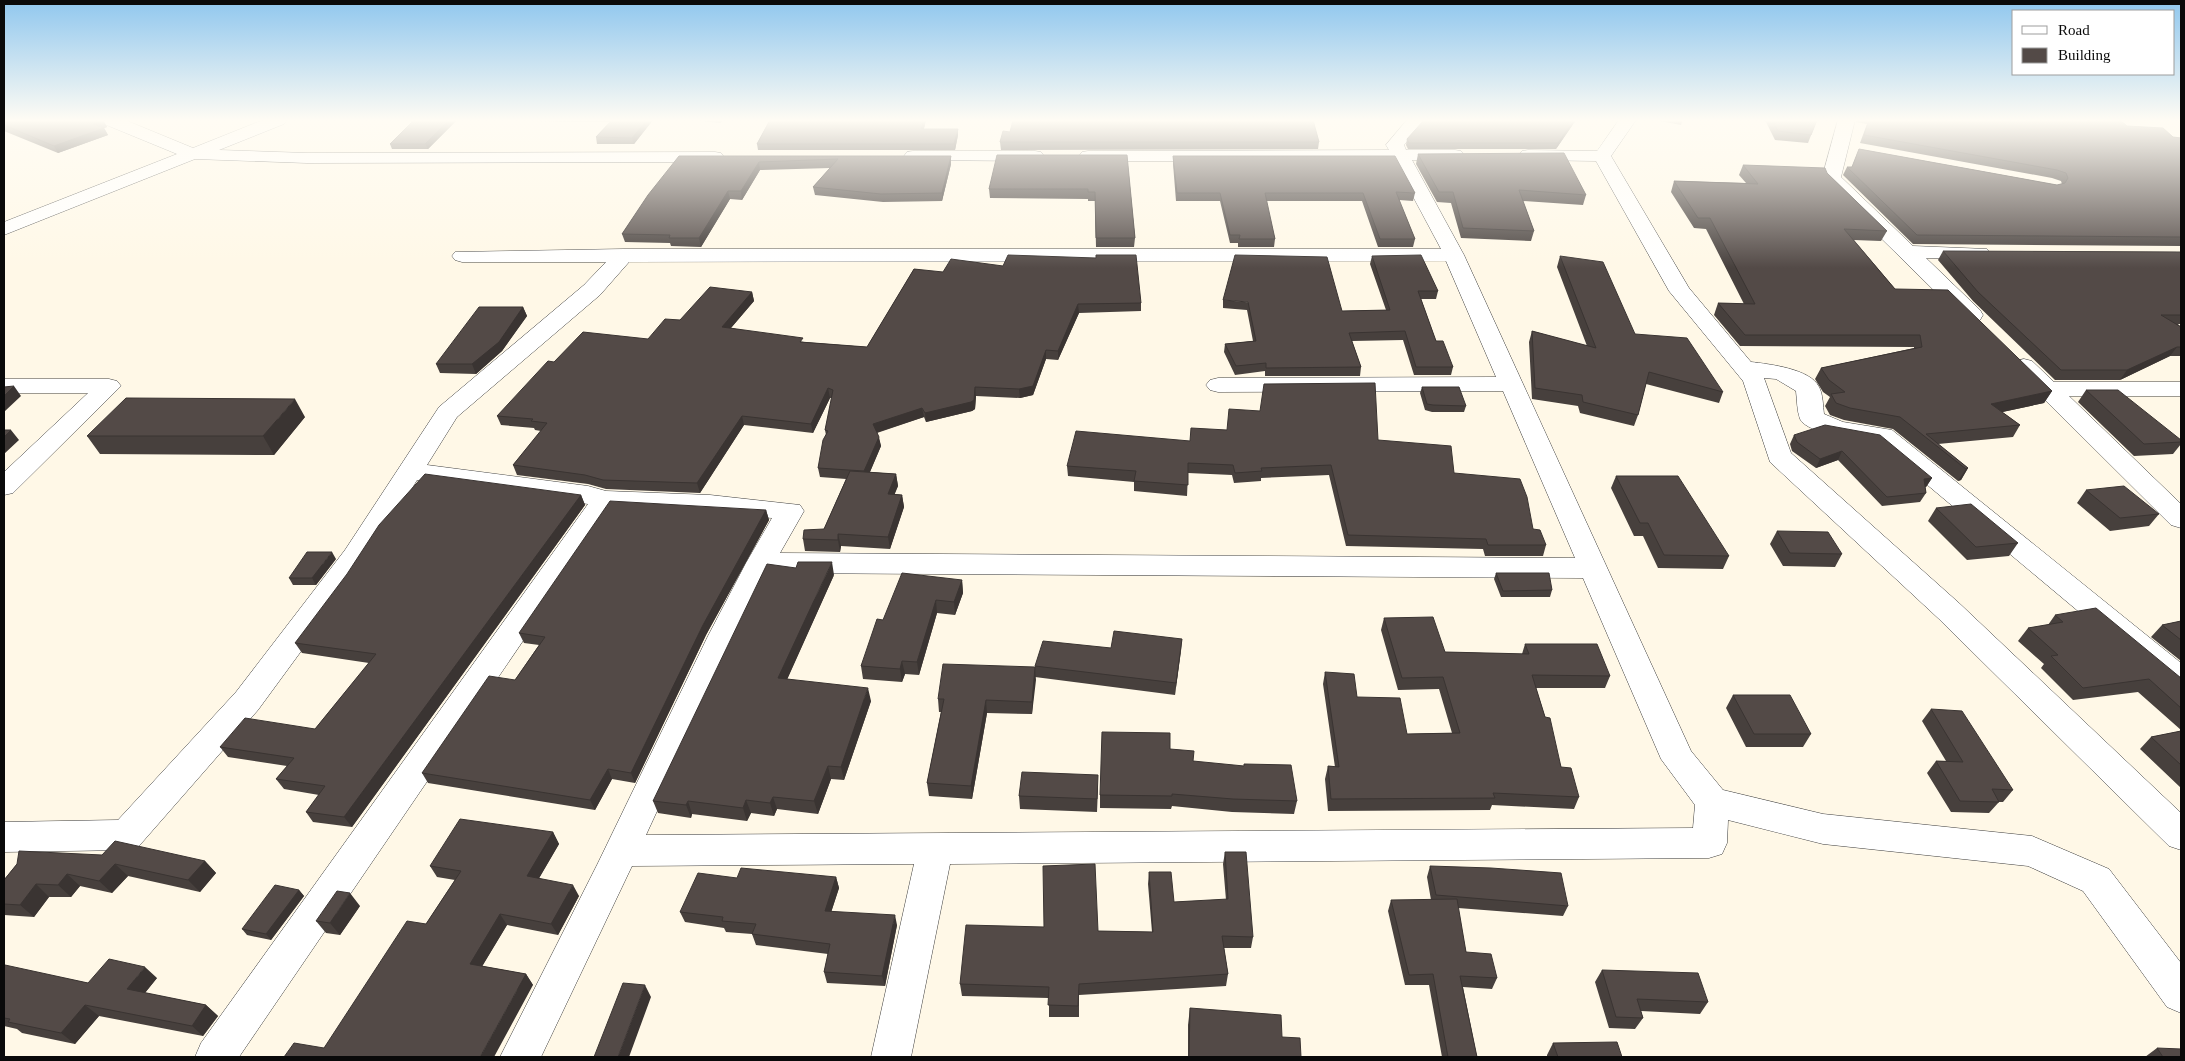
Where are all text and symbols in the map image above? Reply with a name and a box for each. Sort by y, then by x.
legend [2012,10,2175,75]
text: Road [2058,22,2090,38]
text: Building [2058,47,2111,63]

